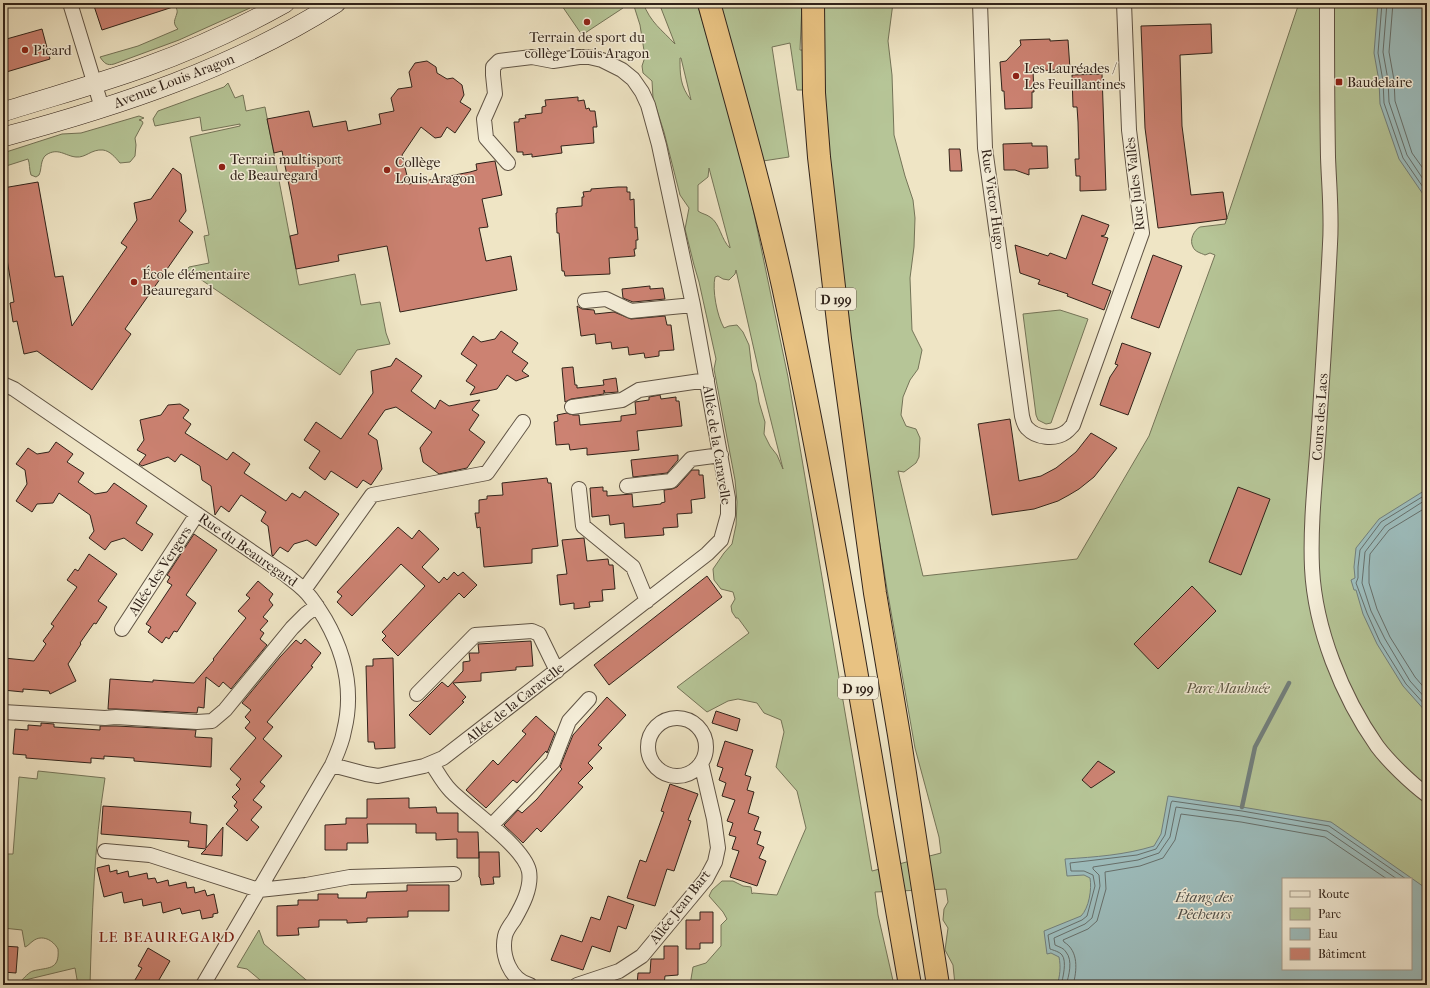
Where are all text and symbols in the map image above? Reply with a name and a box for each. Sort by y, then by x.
marker: Terrain de sport du collège Louis Aragon [582,17,592,27]
place label: Terrain de sport du collège Louis Aragon [525,29,649,62]
place label: Picard [33,42,72,59]
marker: Picard [20,45,30,55]
street label: Avenue Louis Aragon [110,50,237,112]
place label: Les Lauréades / Les Feuillantines [1024,60,1126,93]
marker: Les Lauréades / Les Feuillantines [1011,71,1021,81]
place label: Baudelaire [1347,74,1412,91]
marker: Baudelaire [1334,77,1344,87]
street label: Rue Jules Vallès [1122,136,1148,232]
street label: Rue Victor Hugo [978,148,1008,250]
place label: Terrain multisport de Beauregard [230,151,342,184]
place label: Collège Louis Aragon [395,154,475,187]
marker: Terrain multisport de Beauregard [217,162,227,172]
marker: Collège Louis Aragon [382,165,392,175]
place label: École élémentaire Beauregard [142,265,250,299]
marker: École élémentaire Beauregard [129,277,139,287]
road number: D 199 [816,288,856,310]
street label: Cours des Lacs [1308,373,1332,461]
street label: Allée de la Caravelle [699,383,735,506]
street label: Rue du Beauregard [195,510,301,591]
street label: Allée des Vergers [124,523,195,620]
street label: Allée de la Caravelle [461,659,568,747]
road number: D 199 [838,677,878,699]
park label: Parc Maubuée [1185,680,1270,697]
street label: Allée Jean Bart [645,866,714,948]
legend [1282,878,1412,970]
text: Route [1318,887,1350,901]
water label: Étang des Pêcheurs [1174,888,1233,923]
text: Parc [1318,907,1341,921]
text: Eau [1318,927,1338,941]
district label: LE BEAUREGARD [99,928,235,946]
text: Bâtiment [1318,947,1367,961]

